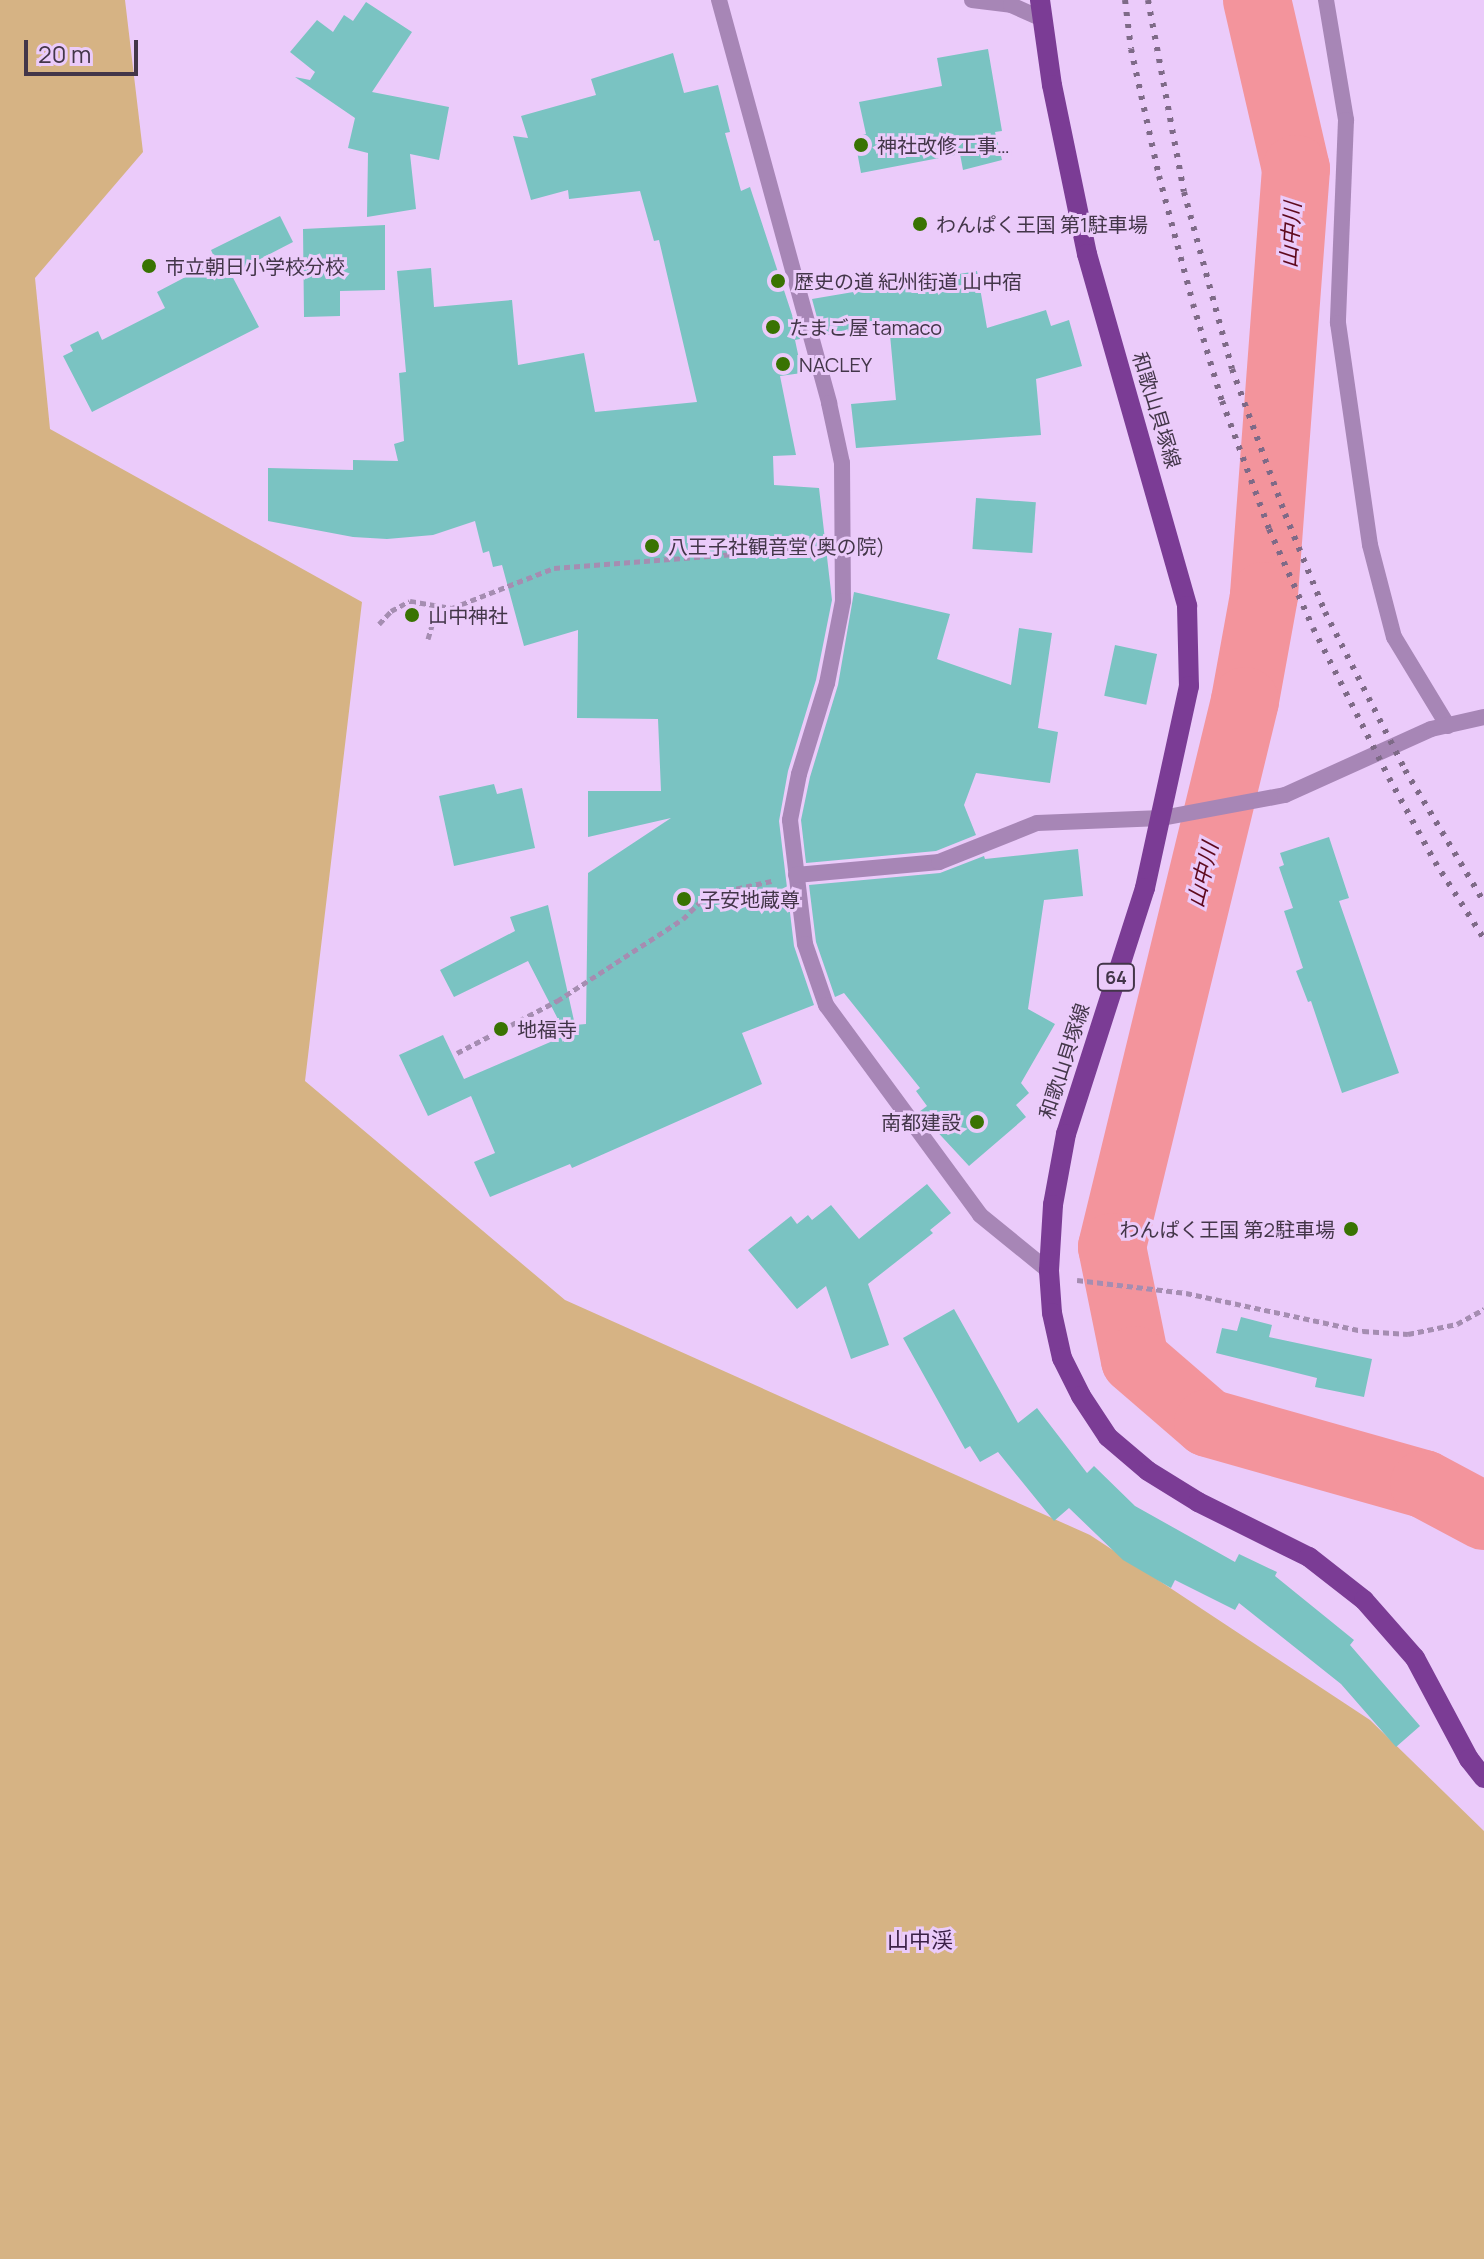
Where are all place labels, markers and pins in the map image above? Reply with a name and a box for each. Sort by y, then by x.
place label: 神社改修工事… [877,133,1010,157]
marker: 神社改修工事… [852,136,870,154]
place label: わんぱく王国 第1駐車場 [936,212,1148,236]
marker: わんぱく王国 第1駐車場 [911,215,929,233]
place label: 市立朝日小学校分校 [165,254,345,278]
marker: 市立朝日小学校分校 [140,257,158,275]
place label: 歴史の道 紀州街道 山中宿 [794,269,1022,293]
marker: 歴史の道 紀州街道 山中宿 [769,272,787,290]
place label: たまご屋 tamaco [789,315,943,339]
marker: たまご屋 tamaco [764,318,782,336]
place label: NACLEY [799,352,872,376]
marker: NACLEY [774,355,792,373]
place label: 八王子社観音堂(奥の院) [668,534,885,558]
marker: 八王子社観音堂(奥の院) [643,537,661,555]
place label: 山中神社 [428,603,508,627]
marker: 山中神社 [403,606,421,624]
place label: 子安地蔵尊 [700,887,800,911]
marker: 子安地蔵尊 [675,890,693,908]
place label: 地福寺 [517,1017,577,1041]
marker: 地福寺 [492,1020,510,1038]
place label: 南都建設 [881,1110,961,1134]
marker: 南都建設 [968,1113,986,1131]
place label: わんぱく王国 第2駐車場 [1120,1217,1335,1241]
marker: わんぱく王国 第2駐車場 [1342,1220,1360,1238]

